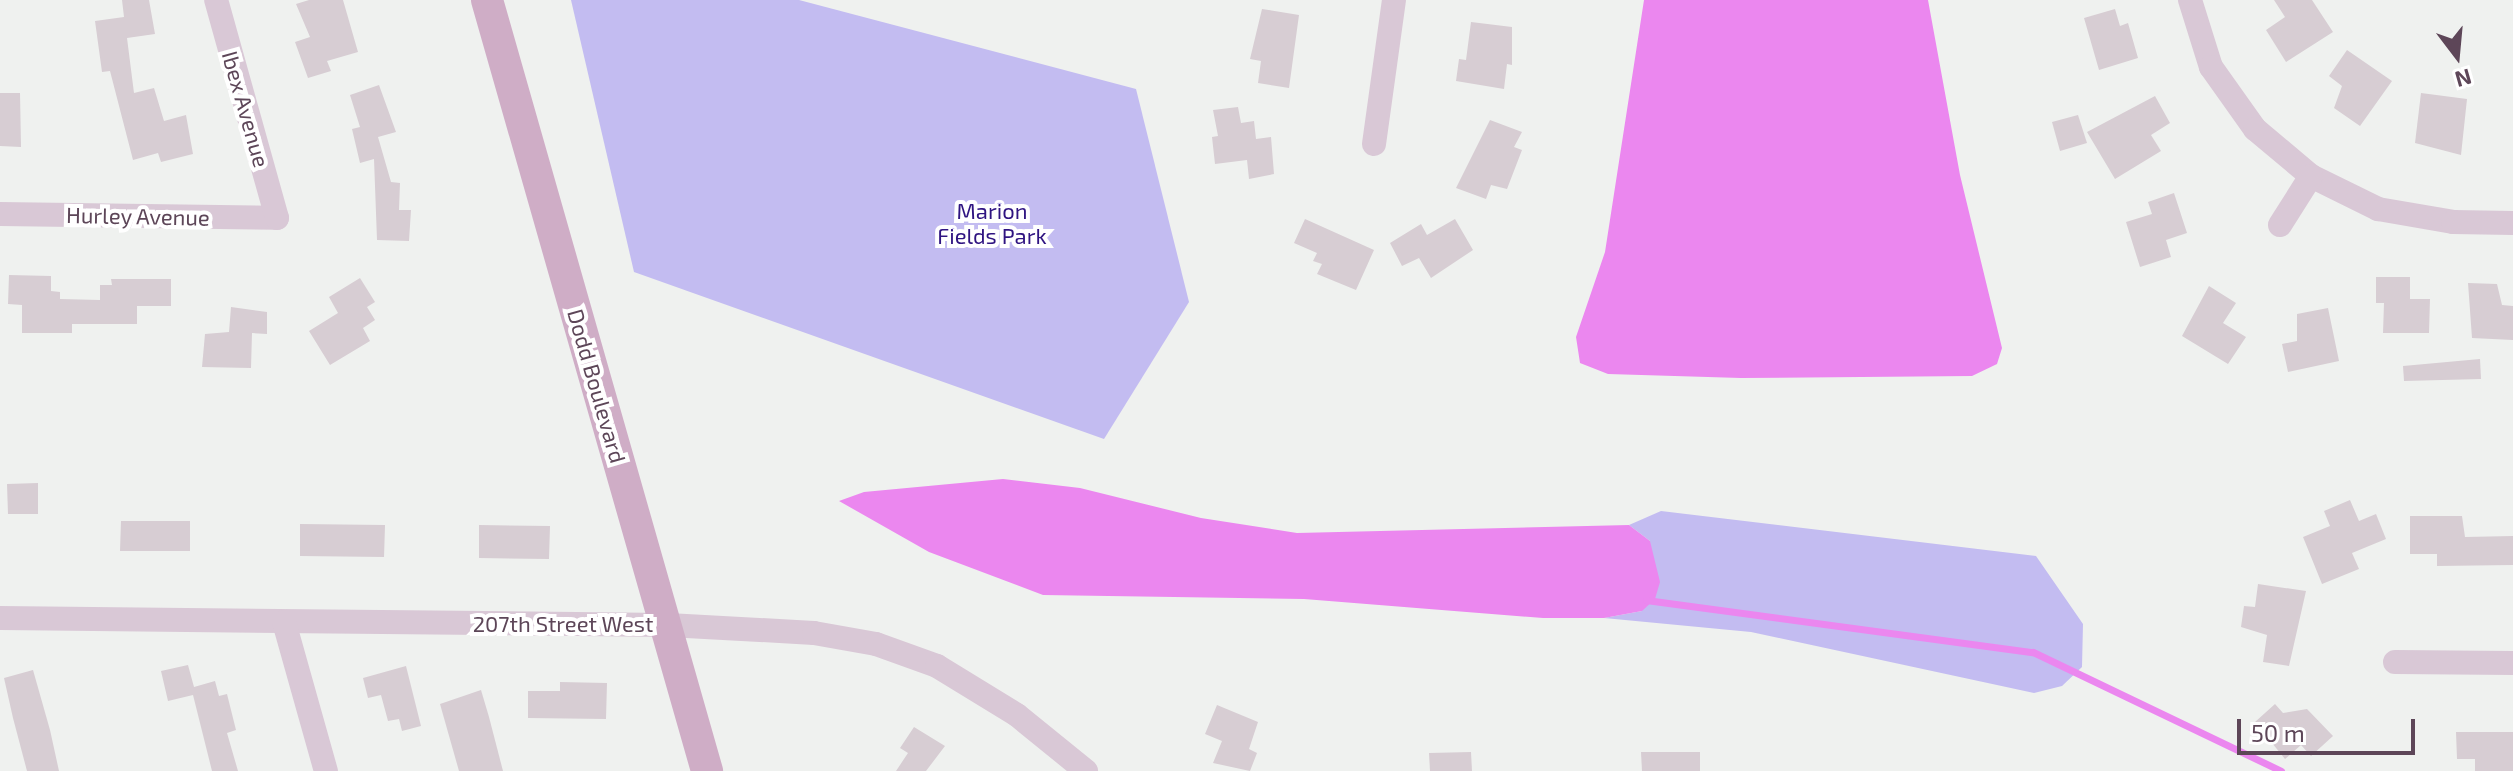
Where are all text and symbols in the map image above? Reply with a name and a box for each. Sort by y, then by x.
north arrow [2417,16,2497,96]
street label: Ibex Avenue [217,48,275,170]
text: N [2452,64,2475,94]
park label: Marion Fields Park [937,197,1047,248]
street label: Hurley Avenue [65,202,211,230]
street label: Dodd Boulevard [562,306,632,466]
street label: 207th Street West [473,611,653,637]
scale bar [2241,703,2419,753]
text: 50 m [2251,718,2305,747]

